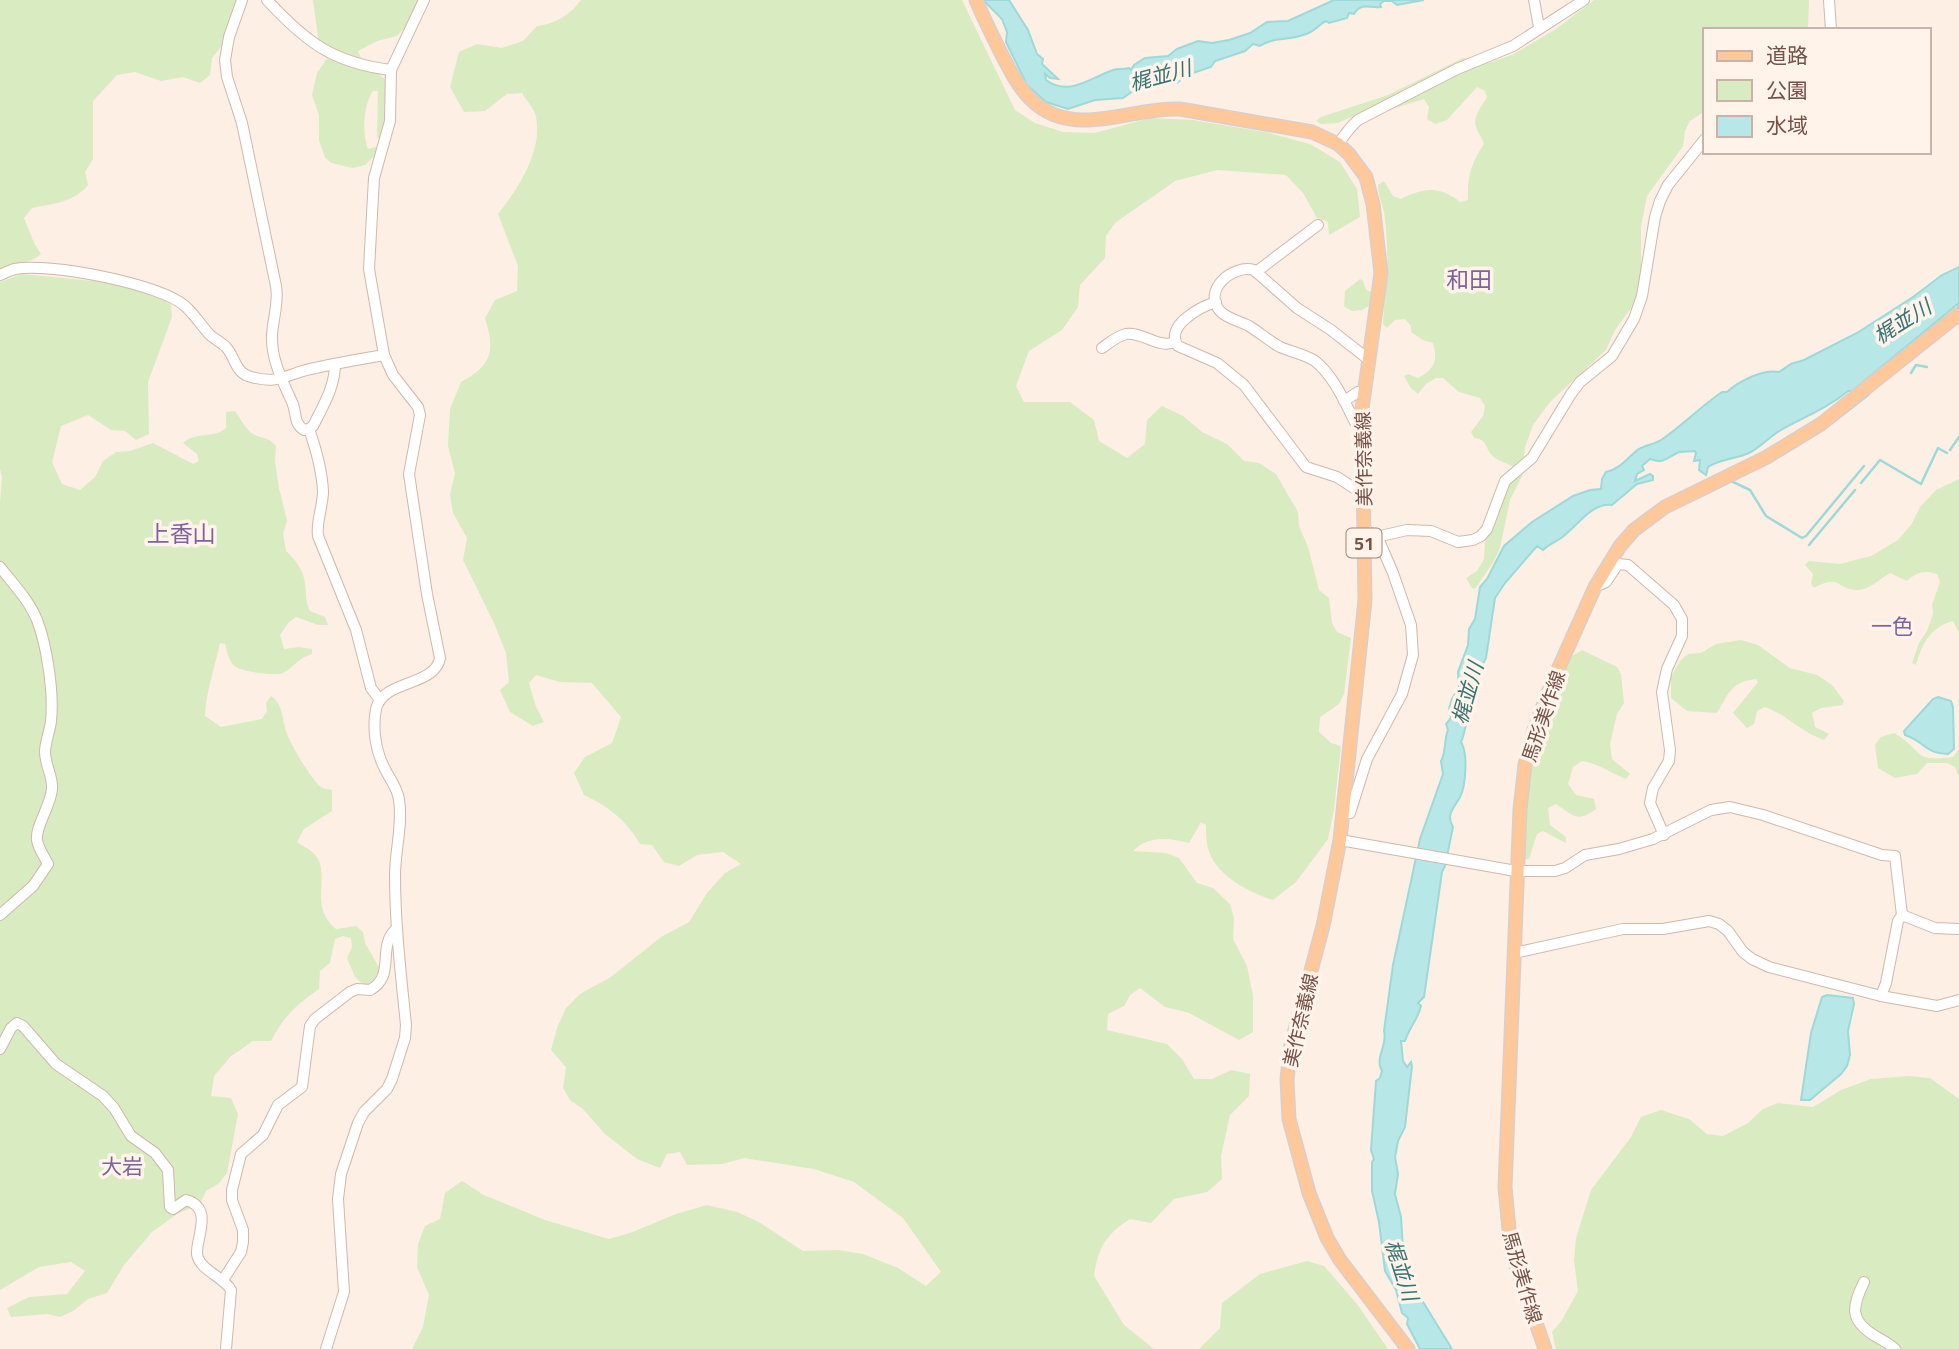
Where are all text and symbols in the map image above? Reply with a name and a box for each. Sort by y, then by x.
legend [1703,28,1931,154]
text: 道路 [1766,39,1808,71]
water label: 梶並川 [1125,51,1196,99]
text: 公園 [1766,74,1808,106]
text: 水域 [1766,109,1808,141]
district label: 和田 [1446,262,1492,297]
water label: 梶並川 [1867,290,1939,351]
street label: 美作奈義線 [1348,411,1378,507]
district label: 上香山 [147,516,216,551]
road number: 51 [1346,528,1382,558]
district label: 一色 [1871,610,1913,642]
water label: 梶並川 [1443,656,1492,728]
street label: 馬形美作線 [1514,666,1572,766]
street label: 美作奈義線 [1275,970,1325,1070]
district label: 大岩 [101,1150,143,1182]
street label: 馬形美作線 [1496,1227,1550,1327]
water label: 梶並川 [1377,1235,1428,1307]

